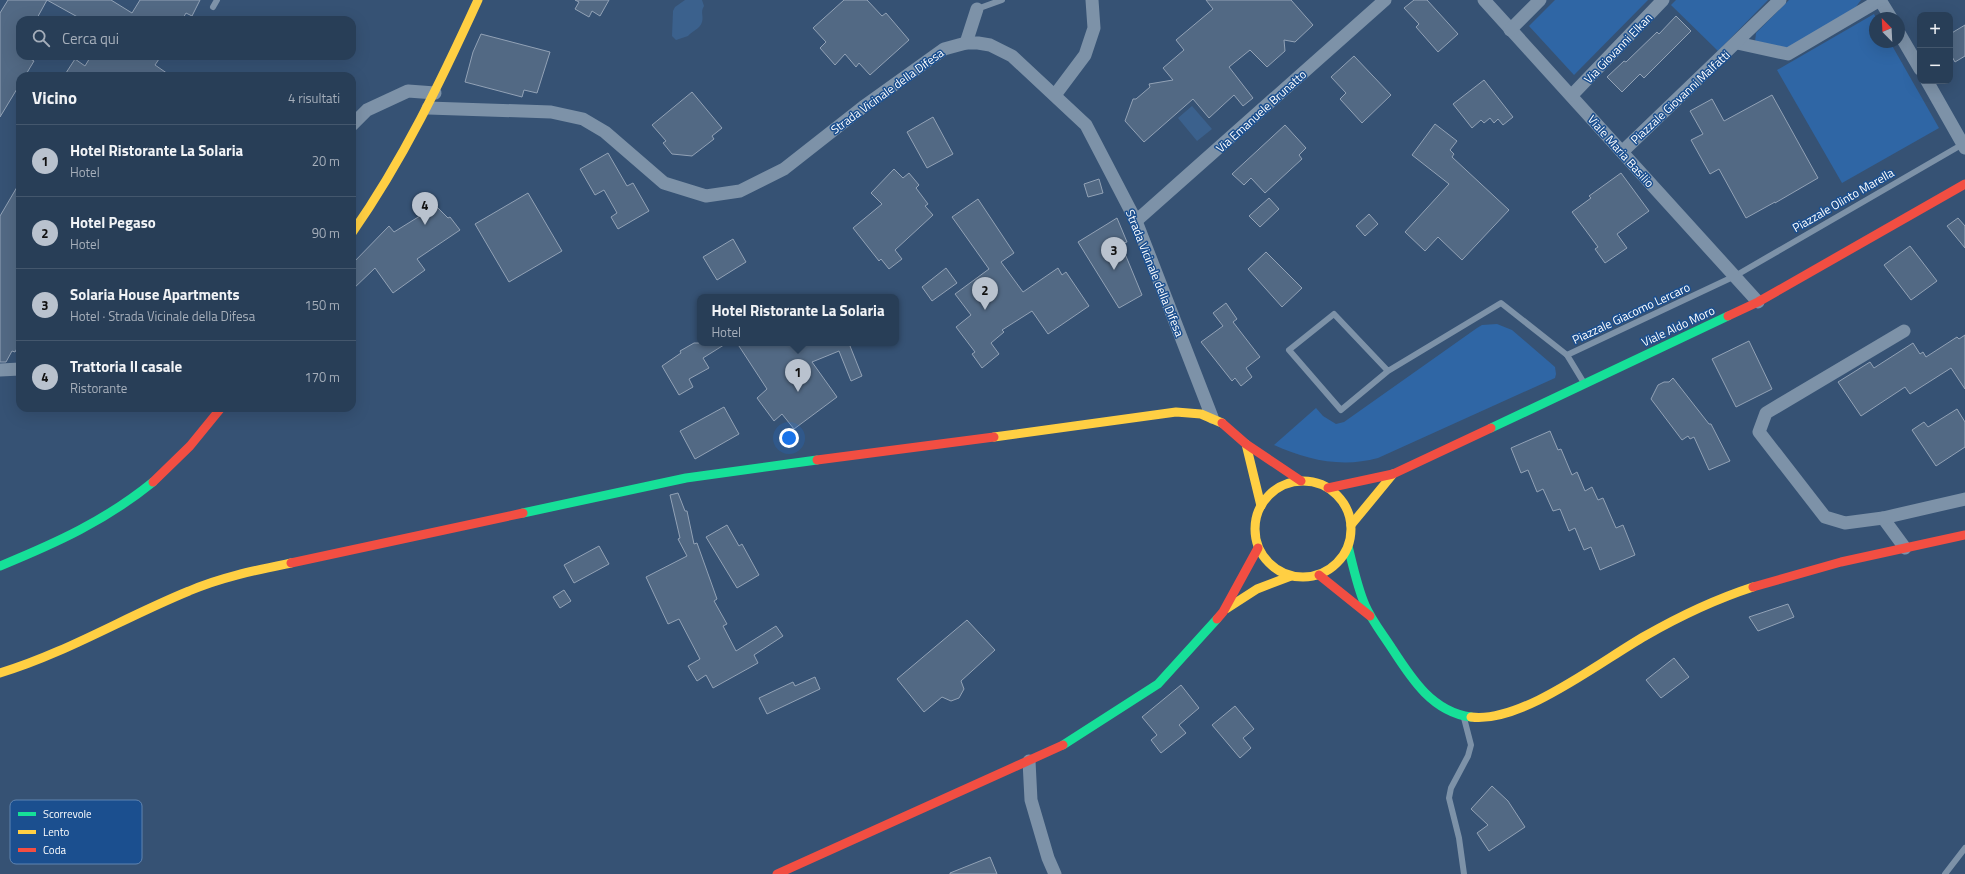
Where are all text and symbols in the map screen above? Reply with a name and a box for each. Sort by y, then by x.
street label: Via Giovanni Elkan [1579,8,1657,88]
north arrow [1869,12,1905,48]
map controls [1917,12,1953,84]
button: + [1917,12,1953,48]
search box [16,16,356,60]
icon: search [30,27,52,49]
text: Cerca qui [62,27,119,50]
street label: Strada Vicinale della Difesa [827,43,947,139]
street label: Piazzale Giovanni Malfatti [1626,46,1734,148]
button: − [1917,48,1953,84]
street label: Via Emanuele Brunatto [1211,65,1311,157]
text: Vicino [32,85,77,111]
text: 4 risultati [288,88,340,108]
street label: Viale Maria Basilio [1583,110,1659,192]
text: Hotel Ristorante La Solaria [70,139,243,162]
text: 1 [41,151,49,171]
text: 20 m [312,151,340,171]
text: Hotel [70,162,100,182]
street label: Piazzale Olinto Marella [1789,163,1897,237]
pin: 4 [412,192,438,225]
street label: Strada Vicinale della Difesa [1121,207,1189,339]
text: Hotel Pegaso [70,211,156,234]
text: 2 [41,223,49,243]
text: 90 m [312,223,340,243]
text: Hotel [70,234,100,254]
pin: 3 [1101,237,1127,270]
pin: 2 [972,277,998,310]
street label: Piazzale Giacomo Lercaro [1569,277,1693,349]
text: Solaria House Apartments [70,283,240,306]
popup [697,294,899,346]
text: 3 [41,295,49,315]
text: 150 m [304,295,340,315]
text: Hotel Ristorante La Solaria [711,299,885,322]
street label: Viale Aldo Moro [1638,301,1718,351]
text: Hotel · Strada Vicinale della Difesa [70,306,255,326]
text: Hotel [711,322,741,342]
text: Trattoria Il casale [70,355,182,378]
pin: 1 [785,359,811,392]
text: 4 [41,367,49,387]
text: 170 m [304,367,340,387]
text: Ristorante [70,378,127,398]
your location [779,428,799,448]
legend [10,800,142,864]
text: Scorrevole [43,806,92,822]
text: Lento [43,824,70,840]
text: Coda [43,842,67,858]

